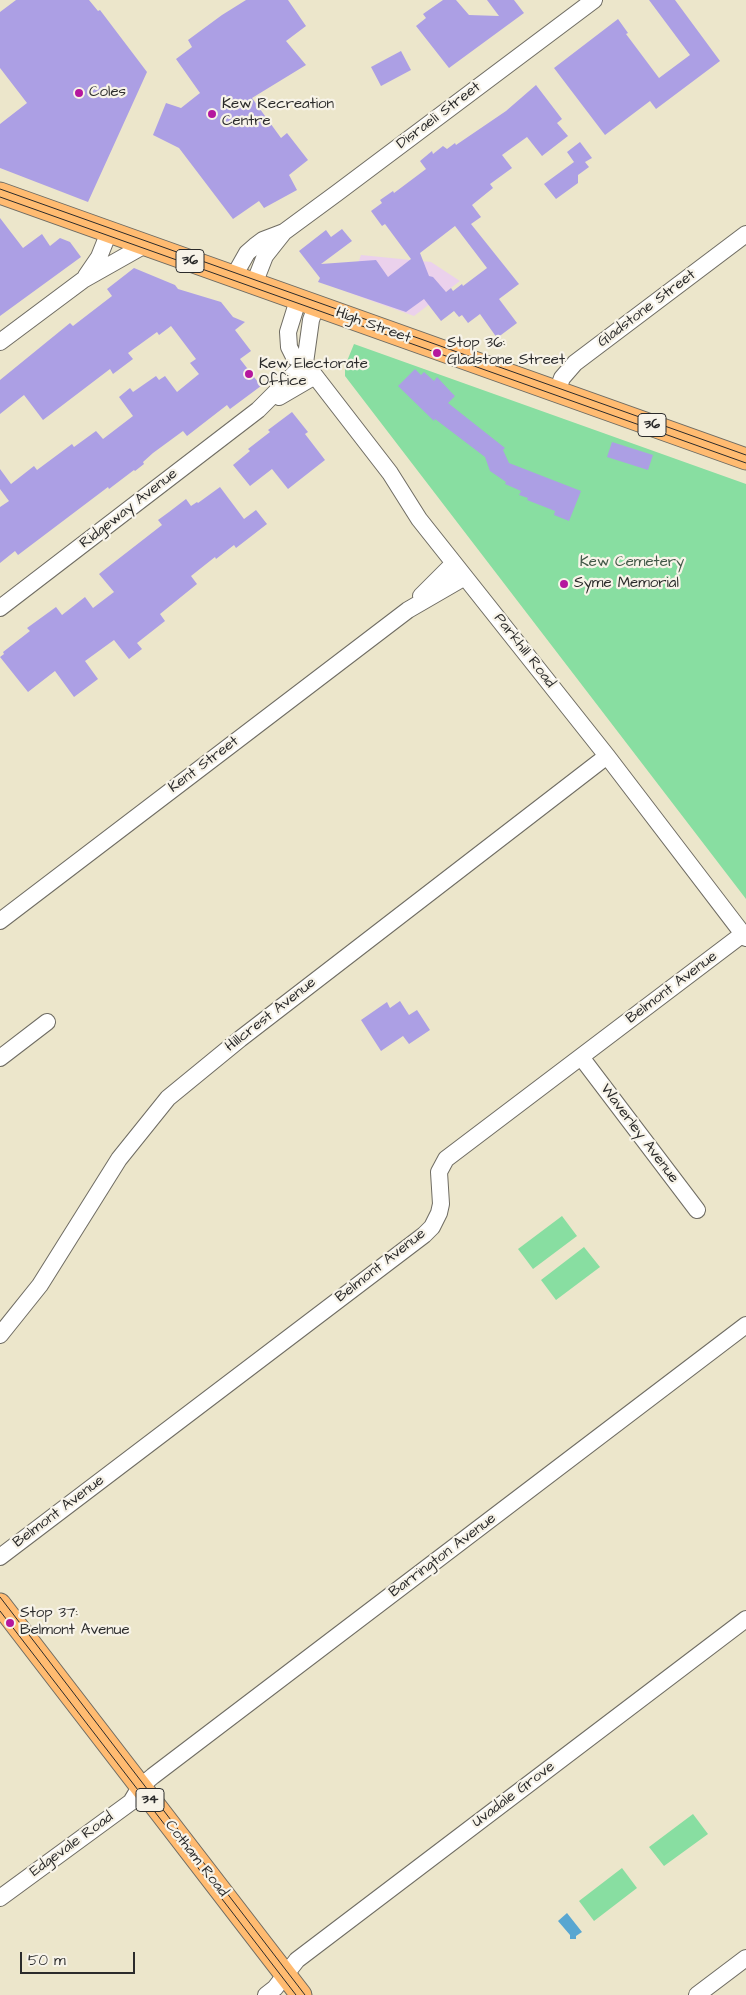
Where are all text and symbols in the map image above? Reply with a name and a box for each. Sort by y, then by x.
street label: Disraeli Street [393,79,485,153]
place label: Coles [89,84,126,102]
marker: Coles [73,87,85,99]
place label: Kew Recreation Centre [222,96,334,131]
marker: Kew Recreation Centre [206,108,218,120]
road number: 36 [176,250,204,272]
street label: Gladstone Street [594,266,700,352]
street label: High Street [333,304,413,348]
place label: Stop 36: Gladstone Street [447,335,565,370]
marker: Stop 36: Gladstone Street [431,347,443,359]
place label: Kew Electorate Office [259,356,368,391]
marker: Kew Electorate Office [243,368,255,380]
road number: 36 [638,414,666,436]
street label: Ridgeway Avenue [76,465,182,553]
park label: Kew Cemetery [580,554,684,572]
place label: Syme Memorial [574,575,679,593]
marker: Syme Memorial [558,578,570,590]
street label: Parkhill Road [489,610,559,692]
street label: Kent Street [165,733,243,797]
street label: Belmont Avenue [623,948,721,1028]
street label: Hillcrest Avenue [222,974,320,1056]
street label: Waverley Avenue [596,1081,682,1187]
street label: Belmont Avenue [332,1225,430,1307]
street label: Belmont Avenue [10,1472,108,1552]
street label: Barrington Avenue [386,1510,500,1602]
place label: Stop 37: Belmont Avenue [20,1605,130,1640]
marker: Stop 37: Belmont Avenue [4,1617,16,1629]
street label: Uvadale Grove [469,1758,559,1832]
road number: 34 [136,1788,164,1812]
street label: Edgevale Road [27,1809,117,1881]
street label: Cotham Road [160,1817,232,1901]
scale bar [22,1942,138,1974]
text: 50 m [28,1950,66,1971]

